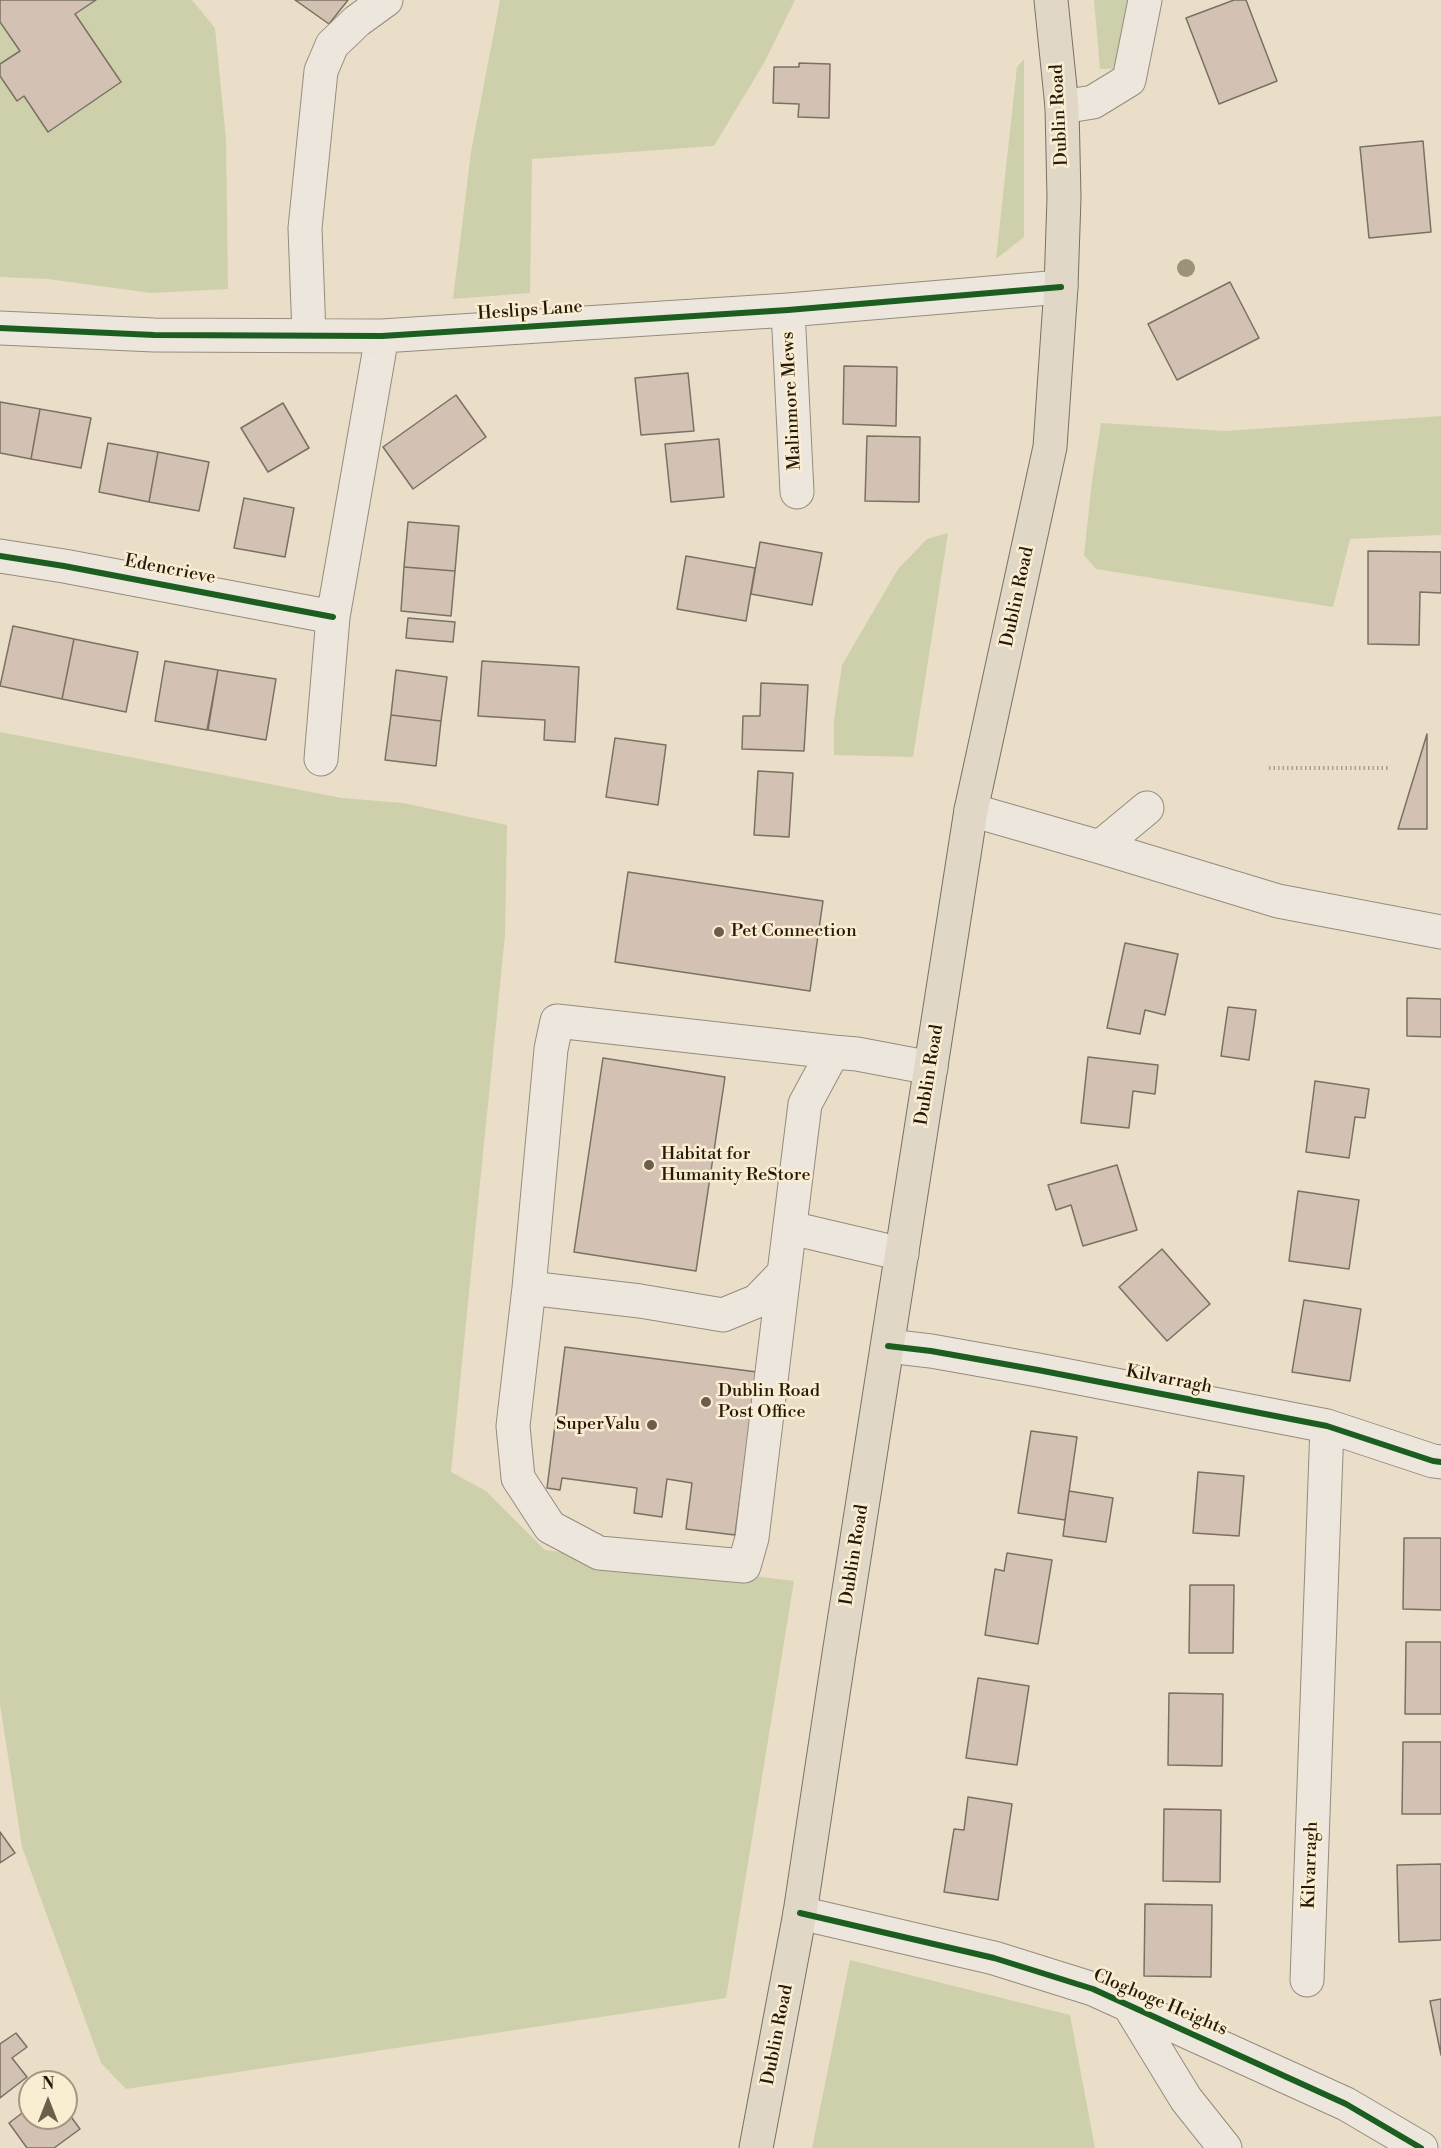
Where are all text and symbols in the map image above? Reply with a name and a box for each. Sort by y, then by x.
street label: Dublin Road [1047,64,1073,166]
street label: Heslips Lane [477,297,583,325]
street label: Malinmore Mews [778,331,806,471]
street label: Dublin Road [997,545,1039,649]
street label: Edencrieve [123,551,217,589]
place label: Pet Connection [731,921,857,943]
marker: Pet Connection [712,925,726,939]
street label: Dublin Road [911,1023,949,1127]
place label: Habitat for Humanity ReStore [661,1144,811,1186]
marker: Habitat for Humanity ReStore [642,1158,656,1172]
street label: Kilvarragh [1124,1361,1214,1399]
place label: Dublin Road Post Office [718,1381,820,1424]
marker: Dublin Road Post Office [699,1395,713,1409]
place label: SuperValu [556,1414,640,1436]
marker: SuperValu [645,1418,659,1432]
street label: Dublin Road [836,1503,874,1607]
street label: Kilvarragh [1299,1821,1323,1909]
street label: Cloghoge Heights [1090,1965,1230,2041]
street label: Dublin Road [758,1983,798,2087]
north arrow [18,2070,78,2130]
text: N [42,2074,54,2094]

